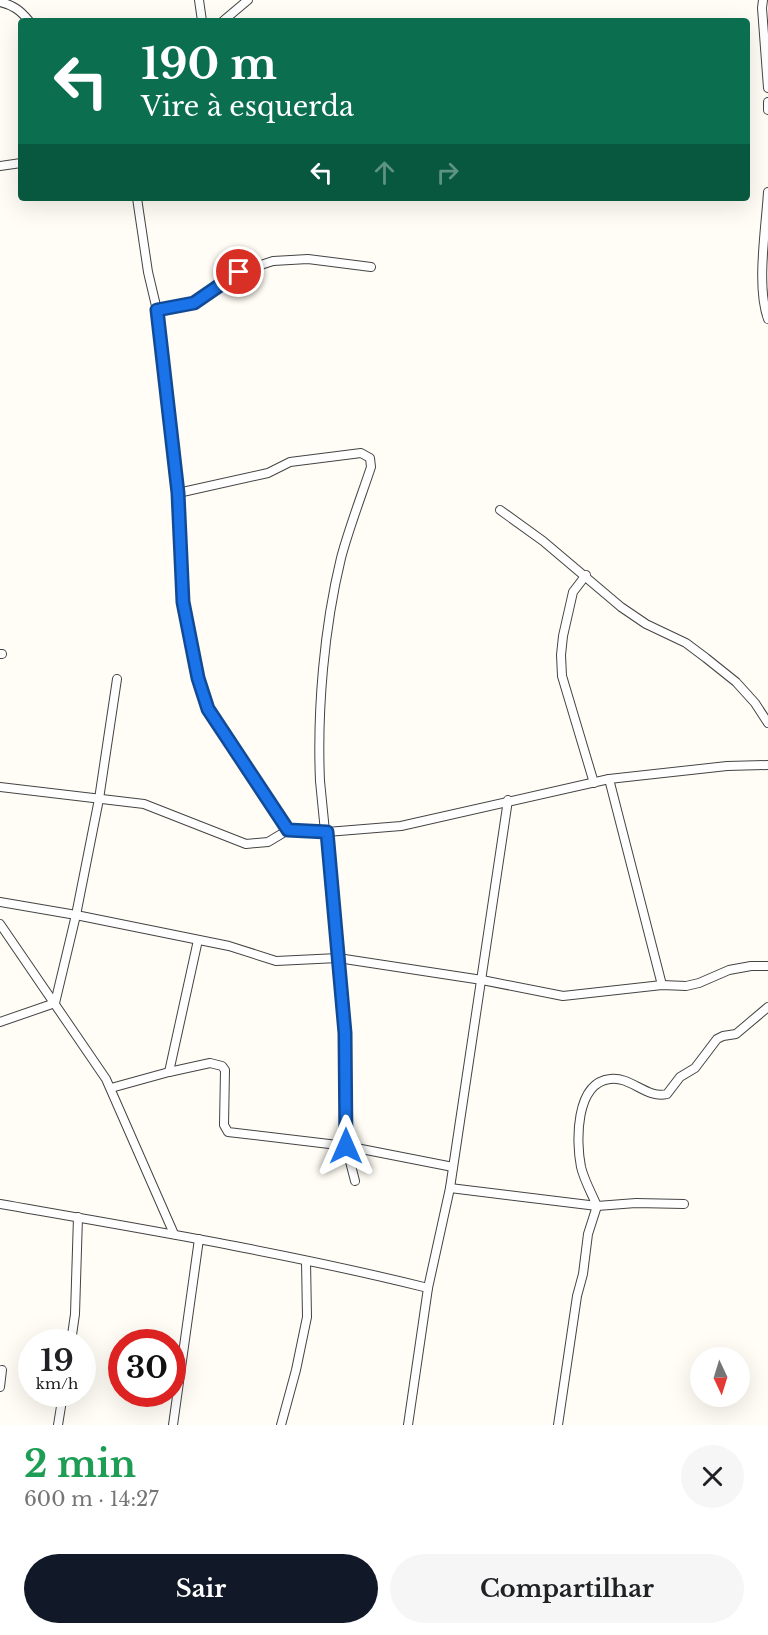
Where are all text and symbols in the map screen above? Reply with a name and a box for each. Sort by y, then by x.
text: 190 m [141,38,277,90]
icon: left [42,42,120,120]
text: Vire à esquerda [141,90,354,123]
icon: left [305,156,338,189]
icon: ahead [368,156,401,189]
icon: right [431,156,464,189]
pin [213,246,264,297]
icon: arrive [222,255,255,288]
position arrow [314,1114,378,1178]
speed limit sign: 30 [108,1329,186,1407]
text: 19 [40,1342,74,1379]
north arrow [690,1347,750,1407]
map controls [690,1347,750,1407]
text: km/h [36,1374,78,1393]
text: 2 min [24,1442,136,1487]
button: close [681,1445,744,1508]
text: 600 m · 14:27 [24,1487,158,1511]
button: Sair [24,1554,378,1623]
button: Compartilhar [390,1554,744,1623]

